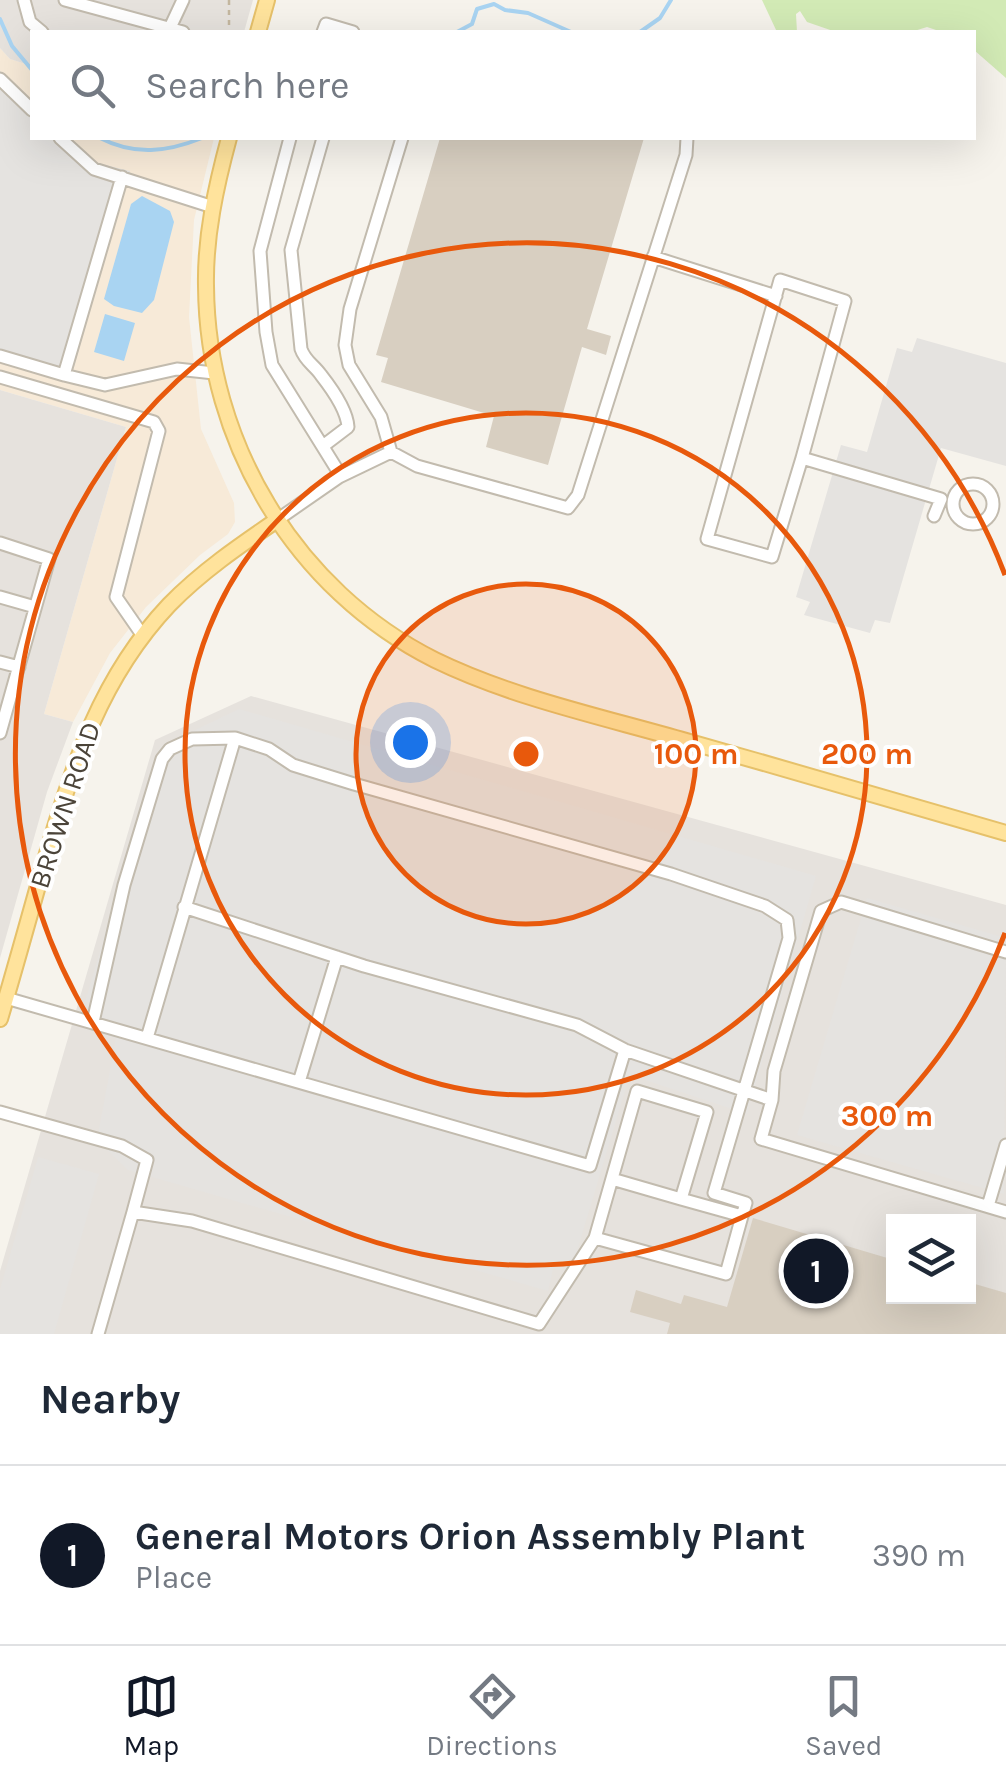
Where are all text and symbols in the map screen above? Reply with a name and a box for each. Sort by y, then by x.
search box [30,30,976,140]
icon: search [65,58,120,113]
text: Search here [145,63,349,108]
your location [385,717,436,768]
street label: BROWN ROAD [23,718,107,892]
centre of rings [508,736,544,772]
text: 100 m [654,736,738,772]
text: 200 m [821,736,913,772]
text: 300 m [841,1098,933,1134]
map controls [886,1214,976,1304]
button: layers [886,1214,976,1304]
pin: 1 [784,1234,848,1308]
text: Nearby [40,1374,180,1424]
text: General Motors Orion Assembly Plant [135,1514,805,1559]
text: 1 [67,1537,78,1574]
text: 390 m [872,1537,966,1574]
text: Place [135,1559,212,1596]
tab: Map [124,1669,179,1762]
tab: Directions [426,1669,558,1762]
tab: Saved [805,1669,882,1762]

